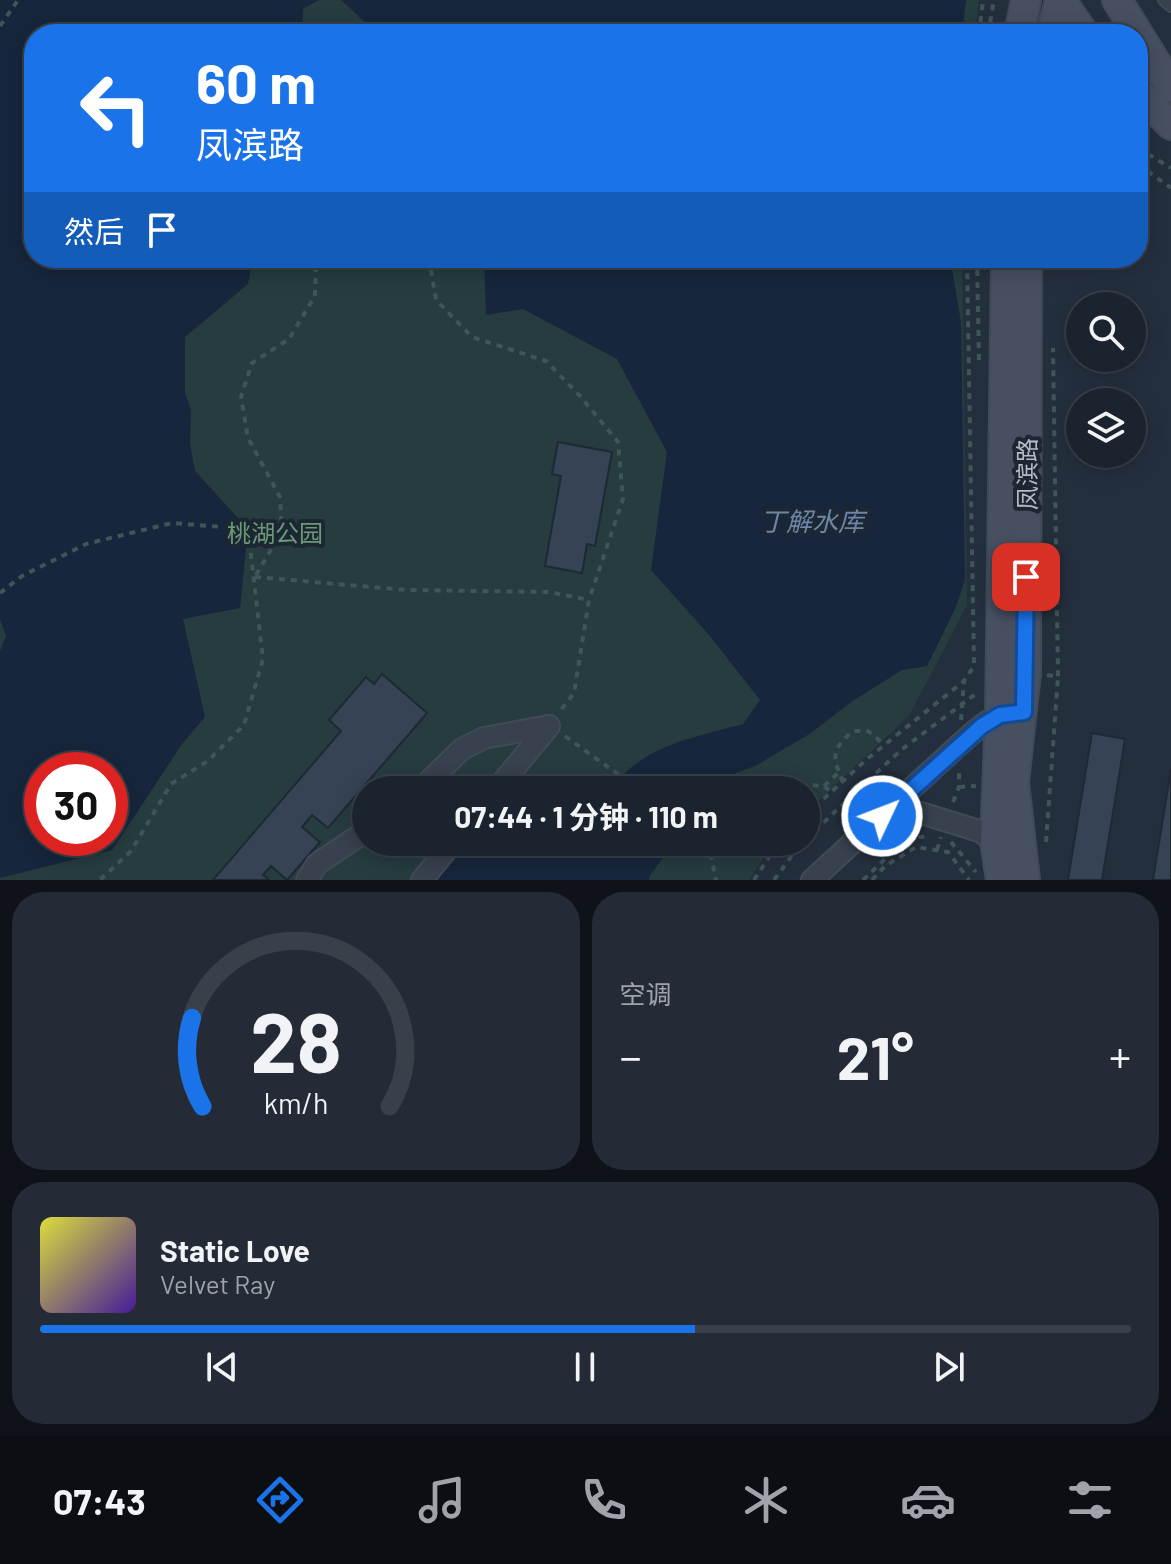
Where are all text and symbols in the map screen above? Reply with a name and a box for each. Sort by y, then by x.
text: 60 m [196,48,316,115]
icon: left [64,56,168,160]
text: 凤滨路 [196,122,304,165]
icon: arrive [140,208,184,252]
text: 然后 [64,213,124,249]
map controls [1066,292,1146,468]
button: search [1066,292,1146,372]
button: layers [1066,388,1146,468]
street label: 凤滨路 [1012,438,1041,510]
water label: 丁解水库 [760,505,868,536]
park label: 桃湖公园 [227,518,323,547]
pin [992,543,1060,611]
icon: arrive [1004,555,1048,599]
speed limit sign: 30 [24,752,128,856]
position arrow [840,774,924,858]
text: 07:44 · 1 分钟 · 110 m [454,798,718,834]
text: 空调 [620,978,672,1009]
text: 28 [250,990,342,1090]
text: 21° [837,1020,914,1092]
text: − [620,1029,642,1082]
text: + [1109,1029,1131,1082]
text: km/h [263,1085,328,1120]
text: Static Love [160,1232,310,1268]
text: Velvet Ray [160,1268,275,1299]
icon: previous [200,1345,244,1389]
icon: pause [563,1345,607,1389]
icon: next [927,1345,971,1389]
icon: directions [252,1472,308,1528]
icon: music [414,1472,470,1528]
icon: phone [576,1472,632,1528]
icon: climate [738,1472,794,1528]
icon: car [900,1472,956,1528]
icon: filters [1062,1472,1118,1528]
text: 07:43 [53,1479,146,1522]

